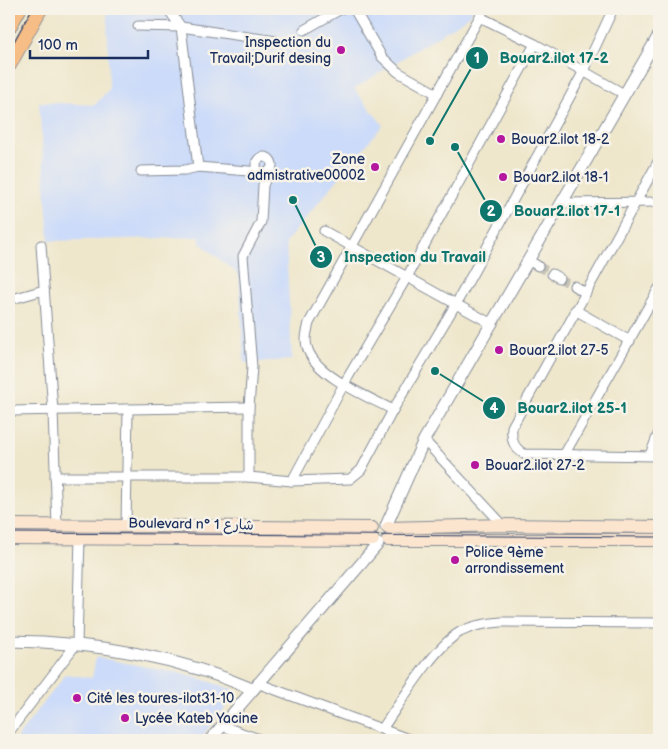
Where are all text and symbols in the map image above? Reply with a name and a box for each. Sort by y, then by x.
scale bar [30,28,148,60]
place label: Inspection du Travail;Durif desing [210,34,331,67]
text: 100 m [38,36,78,55]
callout: Bouar2.ilot 17-2 [464,43,618,73]
marker: Inspection du Travail;Durif desing [335,44,347,56]
text: 1 [474,49,480,68]
text: Bouar2.ilot 17-2 [499,49,609,68]
place label: Bouar2.ilot 18-2 [511,131,610,148]
marker: Bouar2.ilot 18-2 [495,133,507,145]
place label: Zone admistrative00002 [247,151,366,184]
marker: Zone admistrative00002 [369,161,381,173]
place label: Bouar2.ilot 18-1 [513,169,608,186]
marker: Bouar2.ilot 18-1 [497,171,509,183]
callout: Bouar2.ilot 17-1 [479,196,630,226]
text: 2 [487,202,496,221]
text: Bouar2.ilot 17-1 [514,202,620,221]
callout: Inspection du Travail [309,242,496,272]
text: 3 [317,248,326,267]
text: Inspection du Travail [344,248,486,267]
place label: Bouar2.ilot 27-5 [509,342,609,359]
marker: Bouar2.ilot 27-5 [493,344,505,356]
callout: Bouar2.ilot 25-1 [482,393,637,423]
text: 4 [490,399,499,418]
text: Bouar2.ilot 25-1 [517,399,627,418]
place label: Bouar2.ilot 27-2 [485,457,586,474]
marker: Bouar2.ilot 27-2 [469,459,481,471]
street label: Boulevard n° شارع 1 [128,514,254,535]
place label: Police 9ème arrondissement [465,544,565,577]
marker: Police 9ème arrondissement [449,554,461,566]
place label: Cité les toures-ilot31-10 [87,690,234,707]
marker: Cité les toures-ilot31-10 [71,692,83,704]
place label: Lycée Kateb Yacine [135,710,258,727]
marker: Lycée Kateb Yacine [119,712,131,724]

